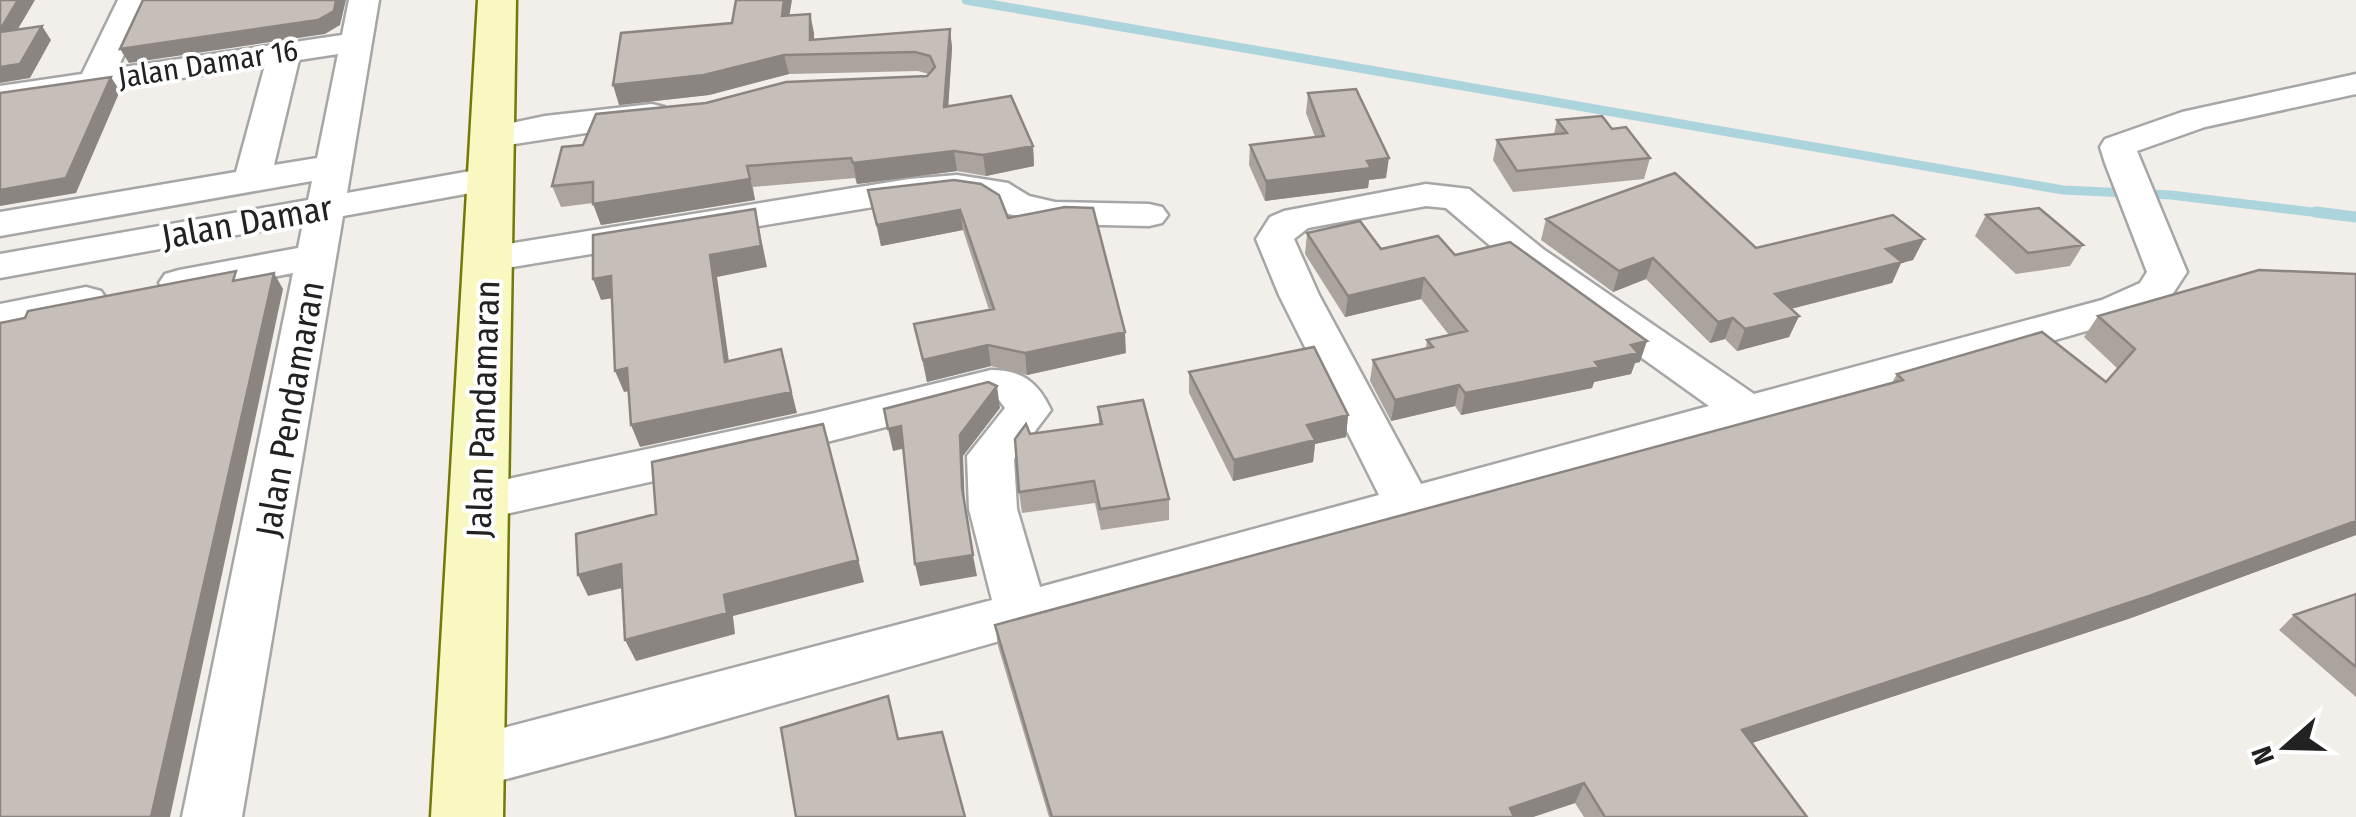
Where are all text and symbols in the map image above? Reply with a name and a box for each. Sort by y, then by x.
street label: Jalan Damar 16 [115,32,301,96]
street label: Jalan Damar [158,186,336,258]
street label: Jalan Pendamaran [247,278,333,540]
street label: Jalan Pandamaran [458,279,508,539]
north arrow [2236,697,2336,797]
text: N [2245,742,2281,769]

